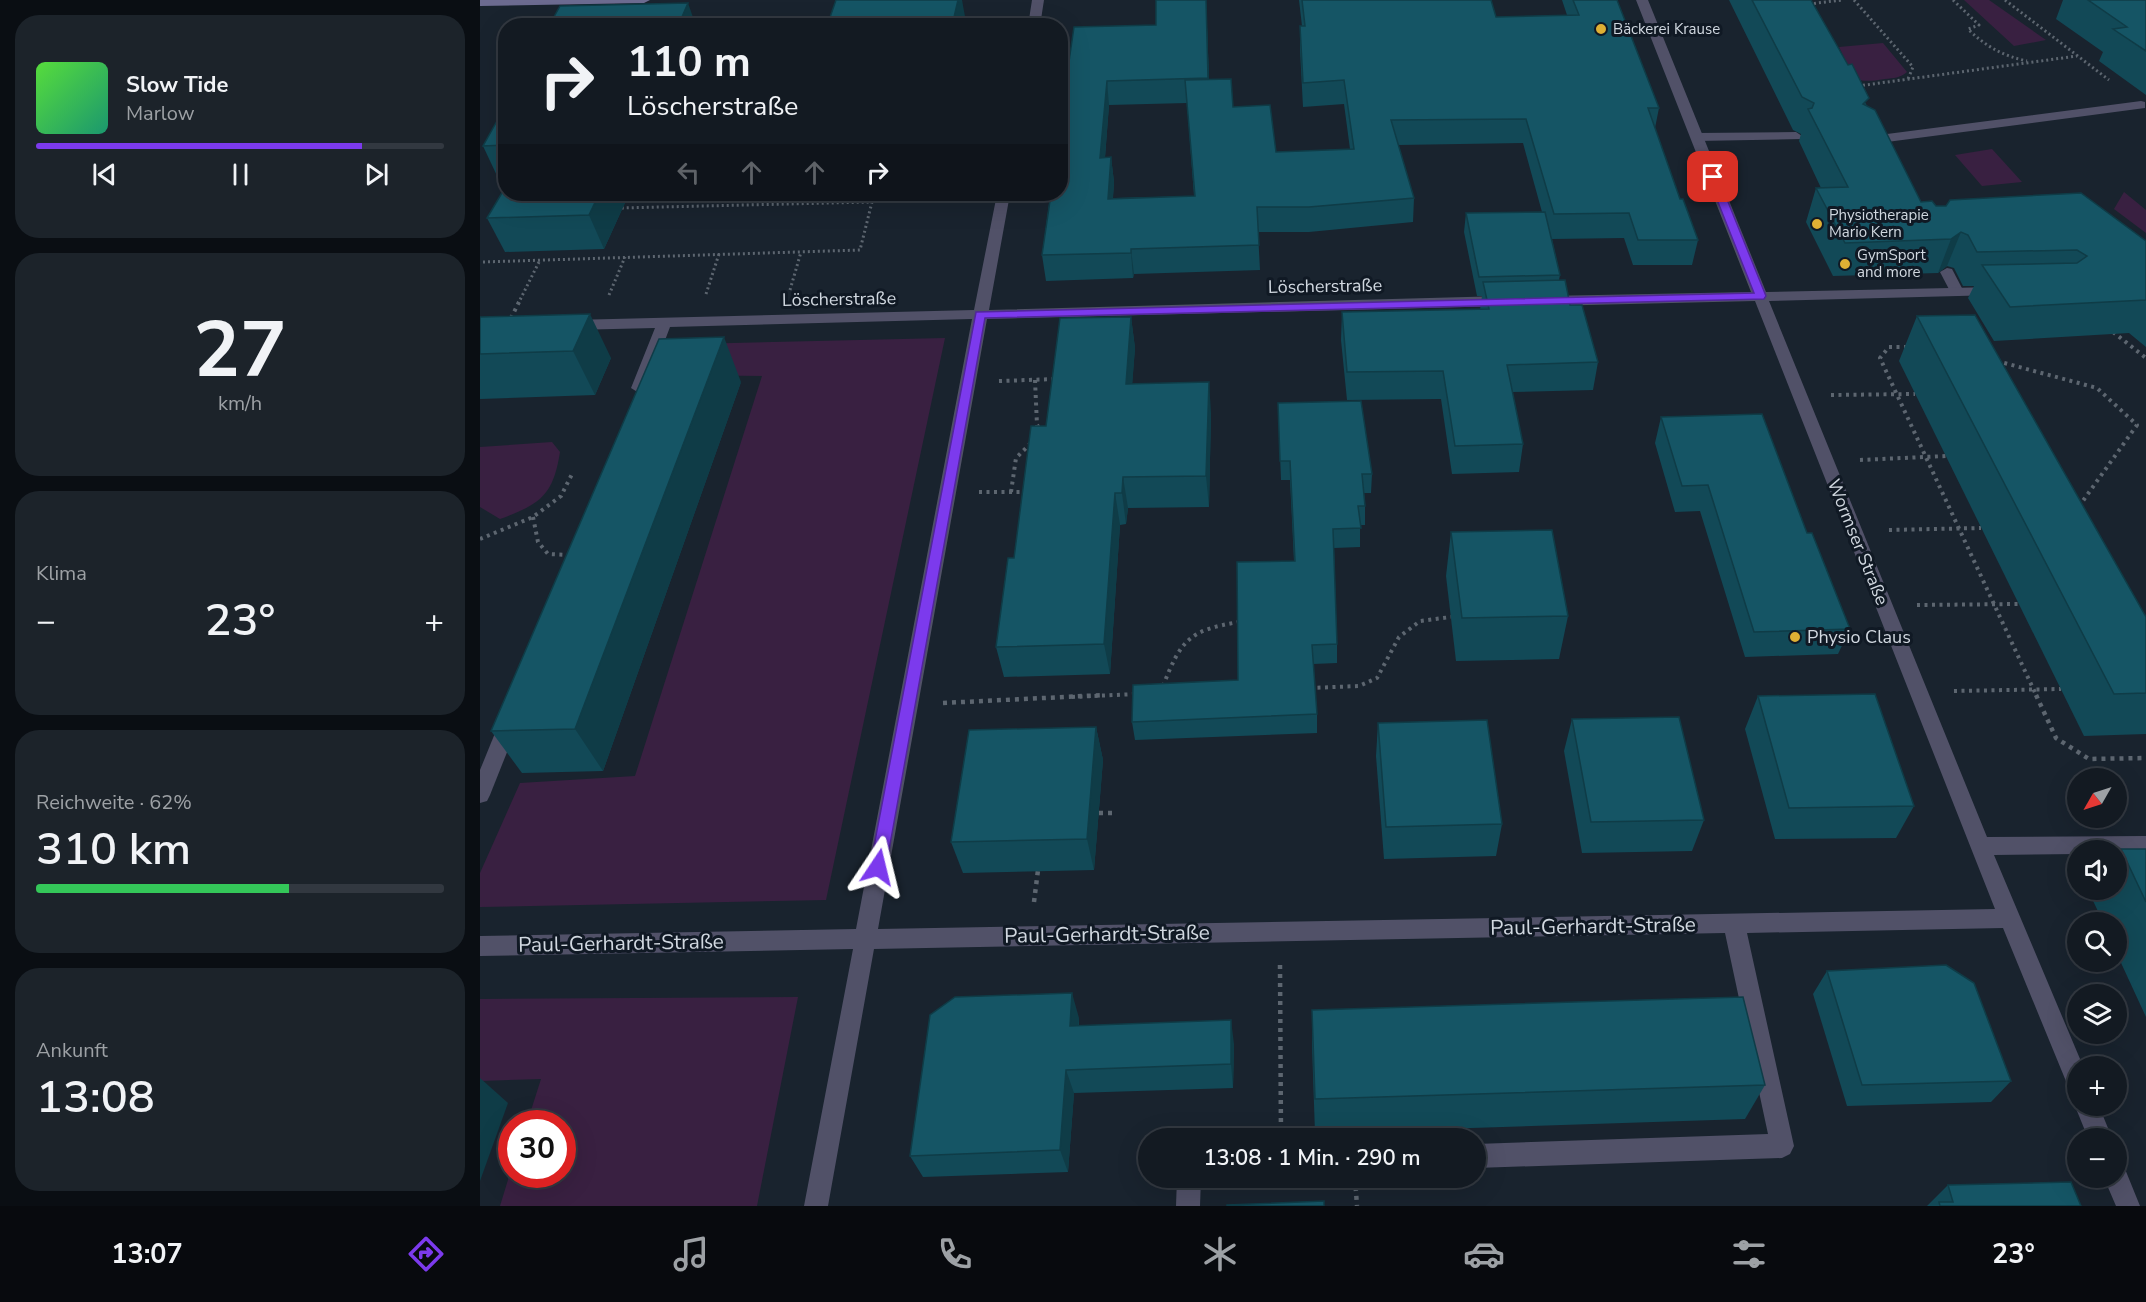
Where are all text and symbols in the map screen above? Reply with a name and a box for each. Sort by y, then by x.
place label: Bäckerei Krause [1613,19,1720,39]
marker: Bäckerei Krause [1594,22,1608,36]
text: 110 m [627,34,751,91]
icon: right [528,42,606,120]
text: Slow Tide [126,70,228,100]
text: Löscherstraße [627,88,798,125]
text: Marlow [126,100,194,127]
pin [1687,151,1738,202]
icon: left [672,156,705,189]
icon: ahead [735,156,768,189]
icon: ahead [798,156,831,189]
icon: right [861,156,894,189]
icon: previous [88,158,121,191]
icon: pause [224,158,257,191]
icon: next [360,158,393,191]
icon: arrive [1696,160,1729,193]
place label: Physiotherapie Mario Kern [1829,205,1929,242]
marker: Physiotherapie Mario Kern [1810,217,1824,231]
place label: GymSport and more [1857,245,1927,282]
marker: GymSport and more [1838,257,1852,271]
street label: Löscherstraße [1268,273,1382,299]
street label: Löscherstraße [782,286,896,312]
text: 27 [193,297,287,404]
text: km/h [218,390,262,417]
street label: Wormser Straße [1822,475,1894,609]
text: Klima [36,560,87,587]
text: 23° [205,590,275,651]
text: − [36,599,56,644]
text: + [424,599,444,644]
place label: Physio Claus [1807,625,1911,649]
marker: Physio Claus [1788,630,1802,644]
north arrow [2067,768,2127,828]
map controls [2067,768,2127,1188]
text: Reichweite · 62% [36,789,192,816]
text: 310 km [36,819,191,880]
position arrow [846,835,910,899]
button: sound [2067,840,2127,900]
street label: Paul-Gerhardt-Straße [1490,910,1696,942]
button: search [2067,912,2127,972]
street label: Paul-Gerhardt-Straße [1004,918,1210,950]
street label: Paul-Gerhardt-Straße [518,927,724,959]
button: layers [2067,984,2127,1044]
text: Ankunft [36,1037,108,1064]
button: + [2067,1056,2127,1116]
text: 13:08 [36,1067,155,1128]
speed limit sign: 30 [498,1110,576,1188]
button: − [2067,1128,2127,1188]
text: 13:08 · 1 Min. · 290 m [1203,1143,1421,1173]
icon: directions [405,1233,447,1275]
icon: music [670,1233,712,1275]
icon: phone [934,1233,976,1275]
icon: climate [1199,1233,1241,1275]
icon: car [1463,1233,1505,1275]
icon: filters [1728,1233,1770,1275]
text: 13:07 [111,1236,183,1273]
text: 23° [1992,1236,2035,1273]

